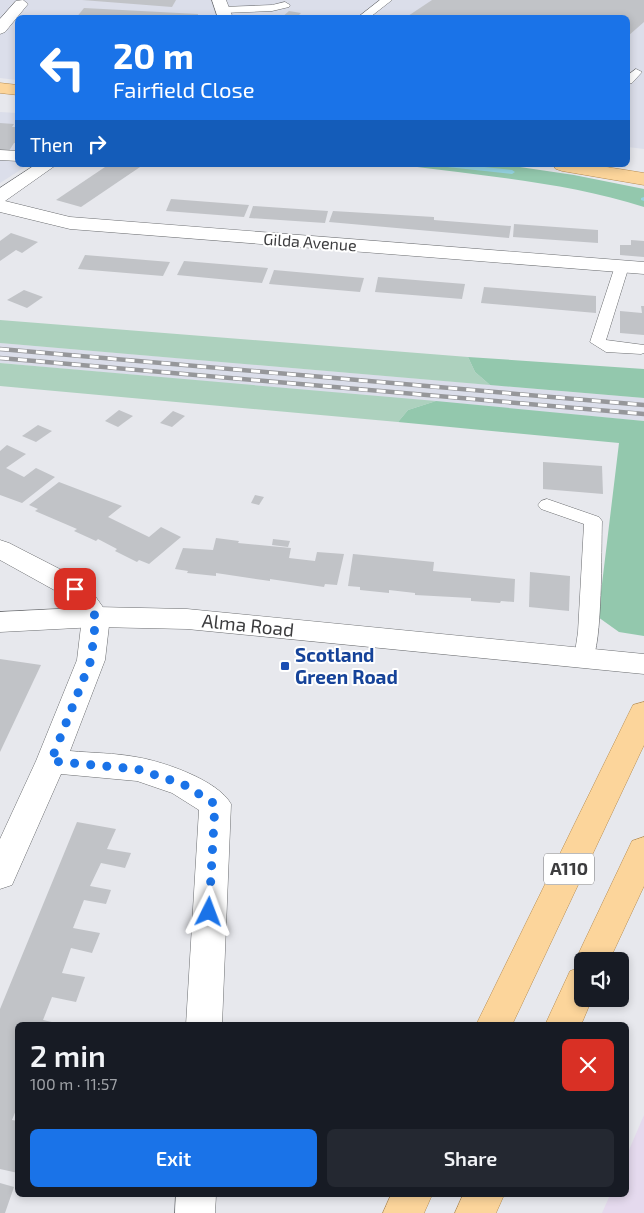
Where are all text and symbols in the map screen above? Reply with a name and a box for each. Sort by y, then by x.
text: 20 m [113,34,194,76]
icon: left [30,35,95,100]
text: Fairfield Close [113,76,254,102]
icon: right [83,130,111,158]
text: Then [30,133,73,156]
street label: Gilda Avenue [263,229,357,254]
pin [54,568,96,610]
icon: arrive [61,575,89,603]
street label: Alma Road [201,608,295,641]
place label: Scotland Green Road [295,643,398,688]
marker: Scotland Green Road [279,660,291,672]
road number: A110 [544,854,594,884]
position arrow [182,885,234,937]
map controls [574,952,629,1007]
button: sound [574,952,629,1007]
text: 2 min [30,1037,106,1073]
button: close [562,1039,614,1091]
text: 100 m · 11:57 [30,1074,117,1093]
button: Exit [30,1129,317,1187]
button: Share [327,1129,614,1187]

